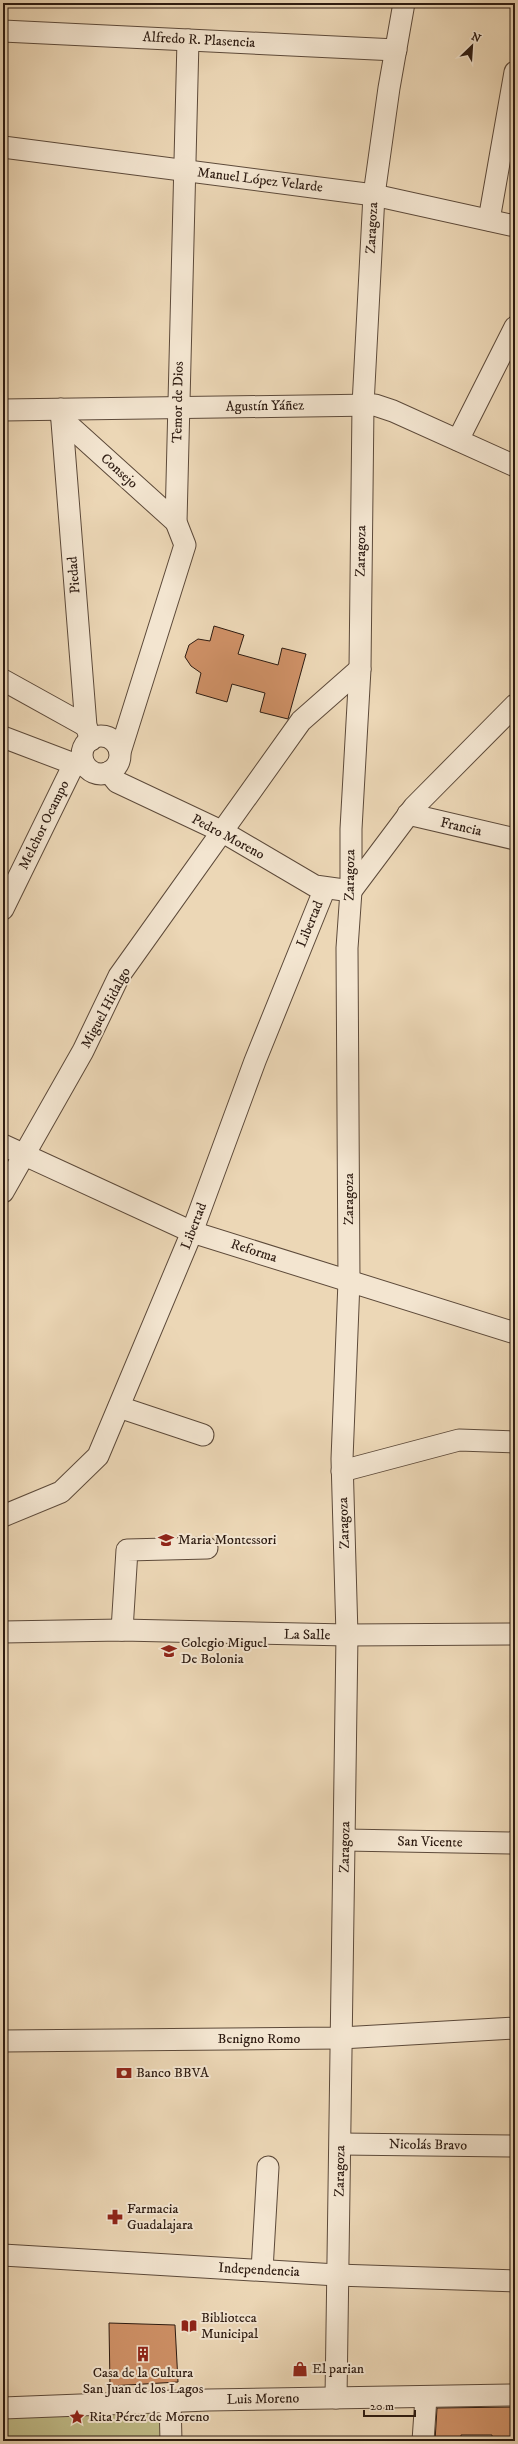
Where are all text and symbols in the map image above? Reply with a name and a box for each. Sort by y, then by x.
north arrow [452,26,492,66]
street label: Alfredo R. Plasencia [142,28,256,52]
text: N [469,30,483,46]
street label: Manuel López Velarde [196,163,324,197]
street label: Zaragoza [362,202,382,254]
street label: Temor de Dios [168,361,188,443]
street label: Agustín Yáñez [226,396,304,416]
street label: Consejo [97,450,142,493]
street label: Zaragoza [352,525,370,577]
street label: Piedad [63,556,85,594]
street label: Melchor Ocampo [15,777,73,873]
street label: Pedro Moreno [188,810,268,864]
street label: Francia [439,814,483,840]
street label: Zaragoza [341,849,359,901]
street label: Libertad [293,898,327,950]
street label: Miguel Hidalgo [77,964,135,1052]
street label: Zaragoza [340,1173,358,1225]
street label: Libertad [177,1200,211,1252]
street label: Reforma [228,1235,280,1267]
street label: Zaragoza [334,1497,354,1549]
school or university icon: Maria Montessori [157,1531,175,1549]
place label: Maria Montessori [178,1531,277,1549]
street label: La Salle [284,1626,331,1644]
place label: Colegio Miguel De Bolonia [181,1634,268,1668]
school or university icon: Colegio Miguel De Bolonia [160,1642,178,1660]
street label: Zaragoza [336,1821,354,1873]
street label: San Vicente [397,1832,463,1852]
street label: Benigno Romo [218,2030,301,2048]
bank icon: Banco BBVA [115,2064,133,2082]
place label: Banco BBVA [136,2064,210,2082]
street label: Nicolás Bravo [389,2135,467,2155]
street label: Zaragoza [331,2145,349,2197]
place label: Farmacia Guadalajara [127,2200,193,2234]
pharmacy icon: Farmacia Guadalajara [106,2208,124,2226]
street label: Independencia [218,2259,300,2281]
place label: Biblioteca Municipal [201,2309,259,2343]
library icon: Biblioteca Municipal [180,2317,198,2335]
building icon: Casa de la Cultura San Juan de los Lagos [134,2345,152,2363]
shop icon: El parian [291,2360,309,2378]
place label: El parian [312,2360,365,2378]
place label: Casa de la Cultura San Juan de los Lagos [83,2364,204,2398]
street label: Luis Moreno [227,2389,300,2409]
scale bar [364,2392,415,2418]
text: 20 m [370,2399,394,2414]
place icon: Rita Pérez de Moreno [68,2408,86,2426]
place label: Rita Pérez de Moreno [89,2408,210,2426]

